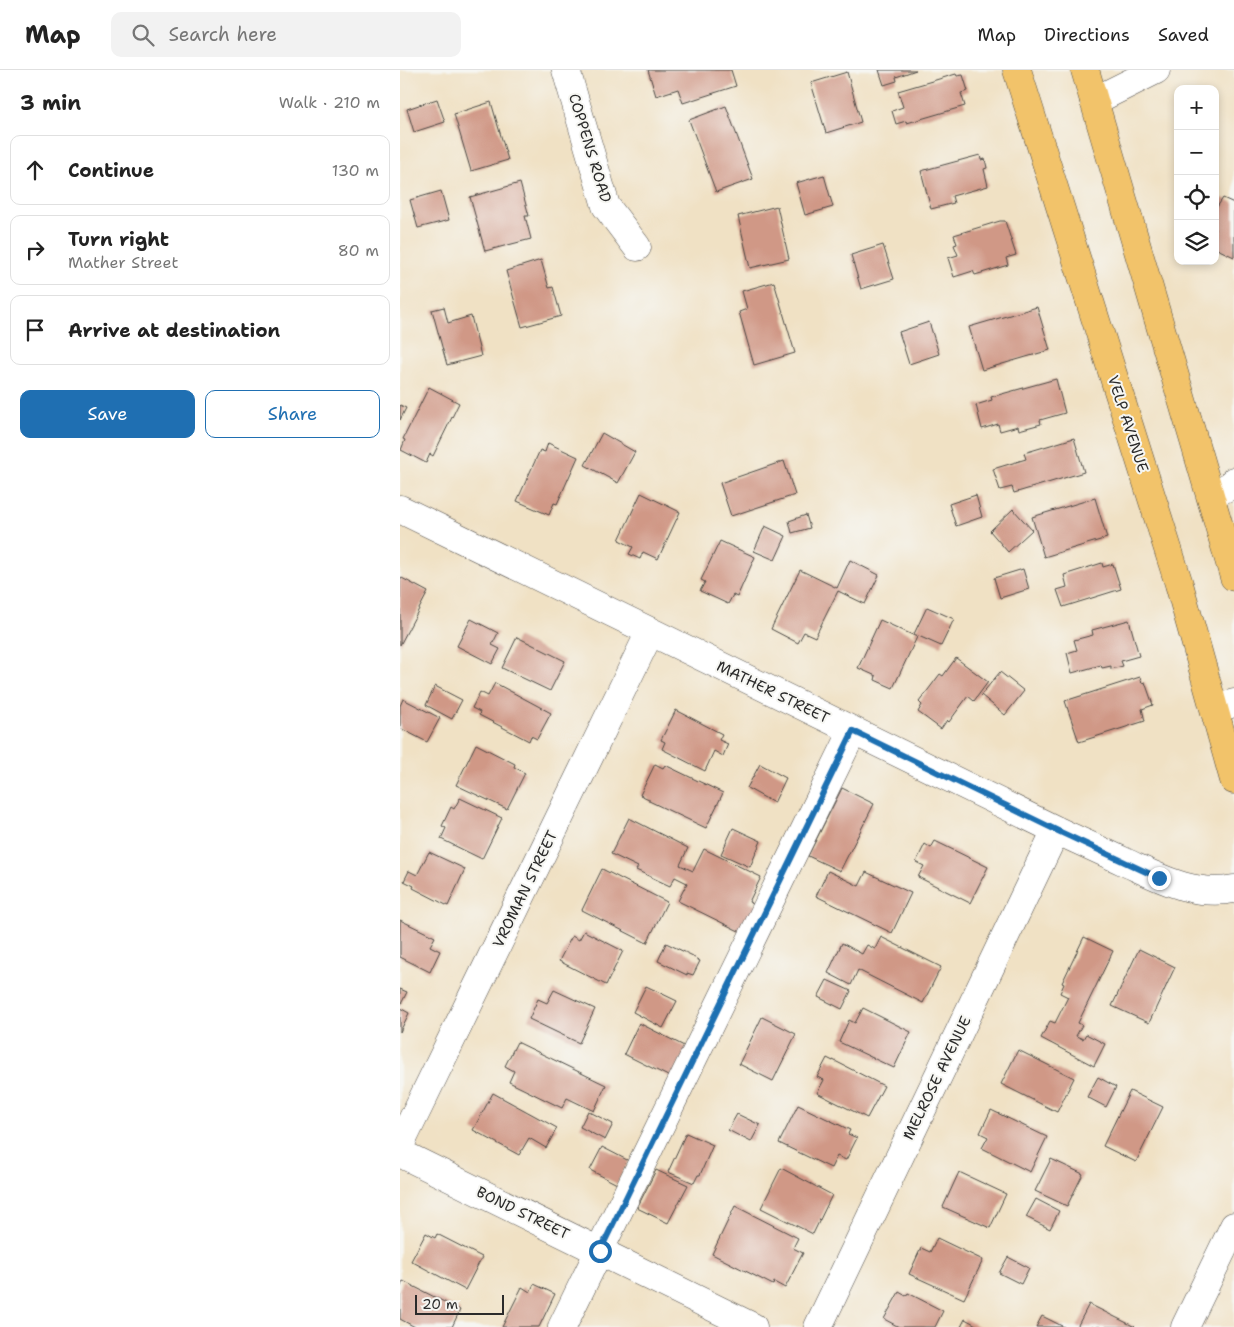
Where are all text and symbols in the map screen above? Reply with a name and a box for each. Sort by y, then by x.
search box [111,12,461,57]
text: Map [25,19,81,51]
icon: search [129,21,157,49]
text: Search here [169,22,277,47]
text: Map [978,23,1016,47]
text: Directions [1044,23,1130,47]
text: Saved [1158,23,1209,47]
map controls [1174,85,1219,265]
button: + [1174,85,1219,130]
text: 3 min [20,89,81,117]
street label: COPPENS ROAD [564,91,616,205]
text: Walk · 210 m [279,92,380,113]
button: − [1174,130,1219,175]
icon: ahead [21,156,49,184]
text: Continue [68,158,154,183]
text: 130 m [332,160,379,181]
button: locate [1174,175,1219,220]
button: layers [1174,220,1219,265]
text: Turn right [68,227,169,252]
icon: right [21,236,49,264]
text: 80 m [338,240,379,261]
text: Mather Street [68,252,178,273]
icon: arrive [21,316,49,344]
text: Arrive at destination [68,318,280,343]
street label: VELP AVENUE [1103,373,1153,475]
button: Save [20,390,195,438]
button: Share [205,390,380,438]
street label: MATHER STREET [713,656,833,728]
street label: VROMAN STREET [488,827,562,951]
route end [1148,867,1171,890]
street label: MELROSE AVENUE [898,1013,976,1143]
street label: BOND STREET [473,1182,573,1244]
route start [589,1240,612,1263]
scale bar [415,1292,504,1315]
text: 20 m [422,1295,458,1313]

